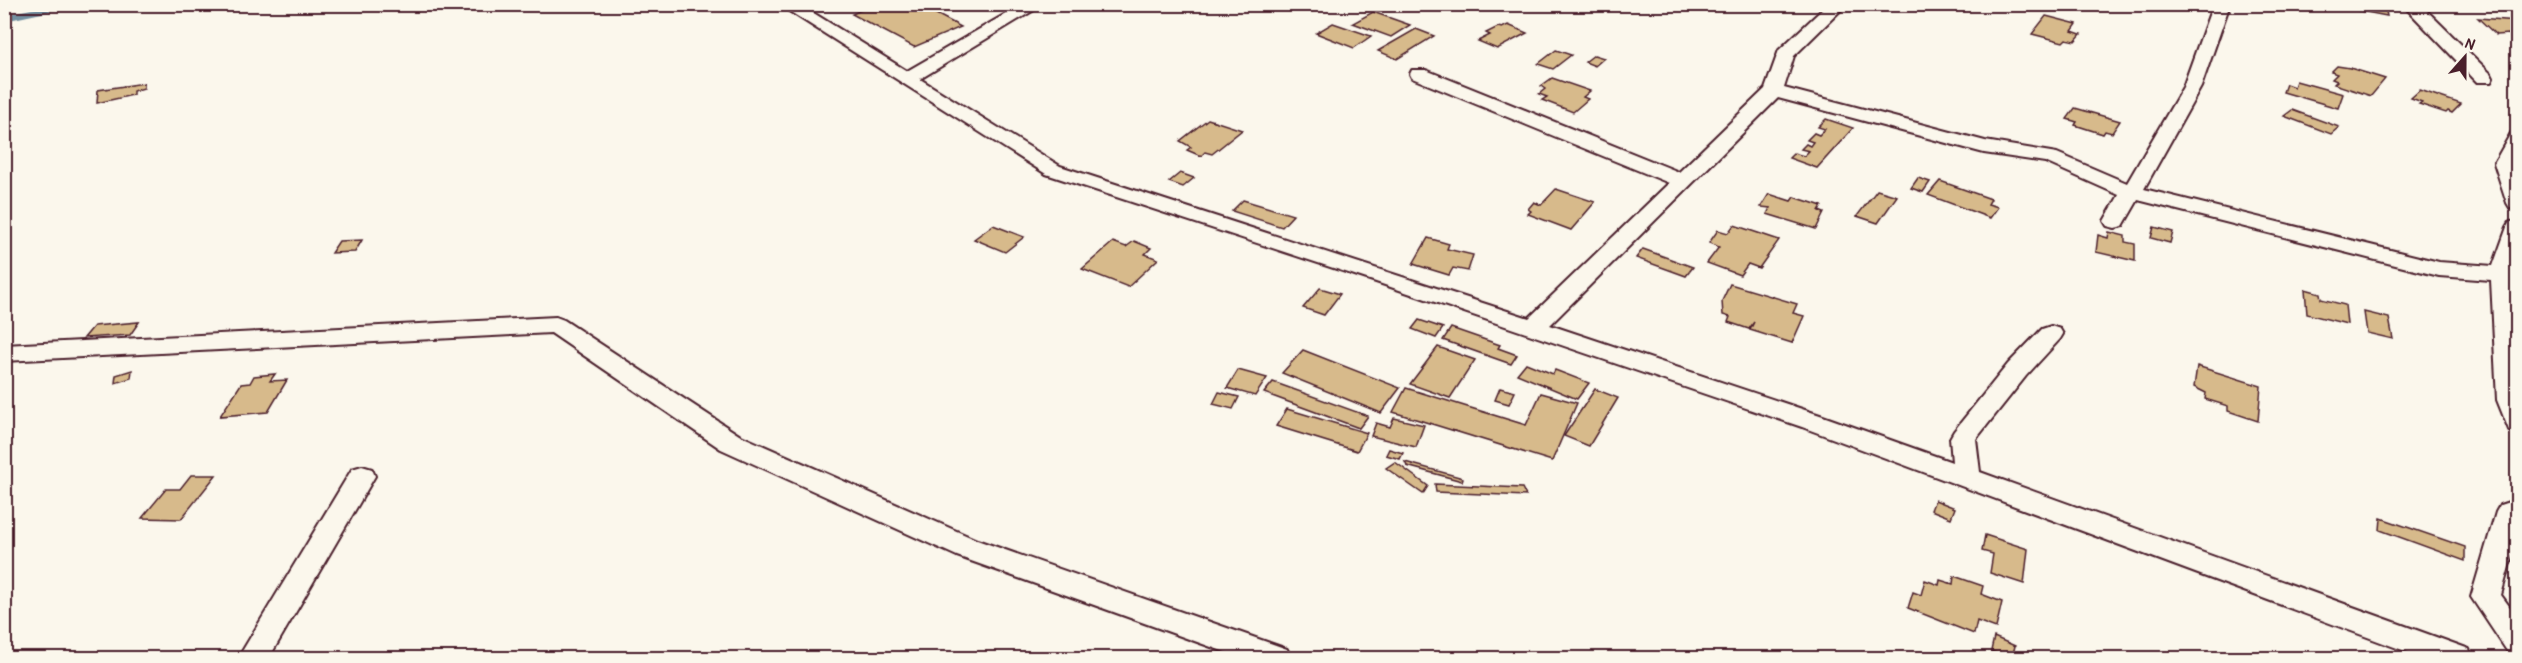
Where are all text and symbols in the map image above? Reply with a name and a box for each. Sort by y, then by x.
north arrow [2435,27,2495,87]
text: N [2462,31,2479,55]

